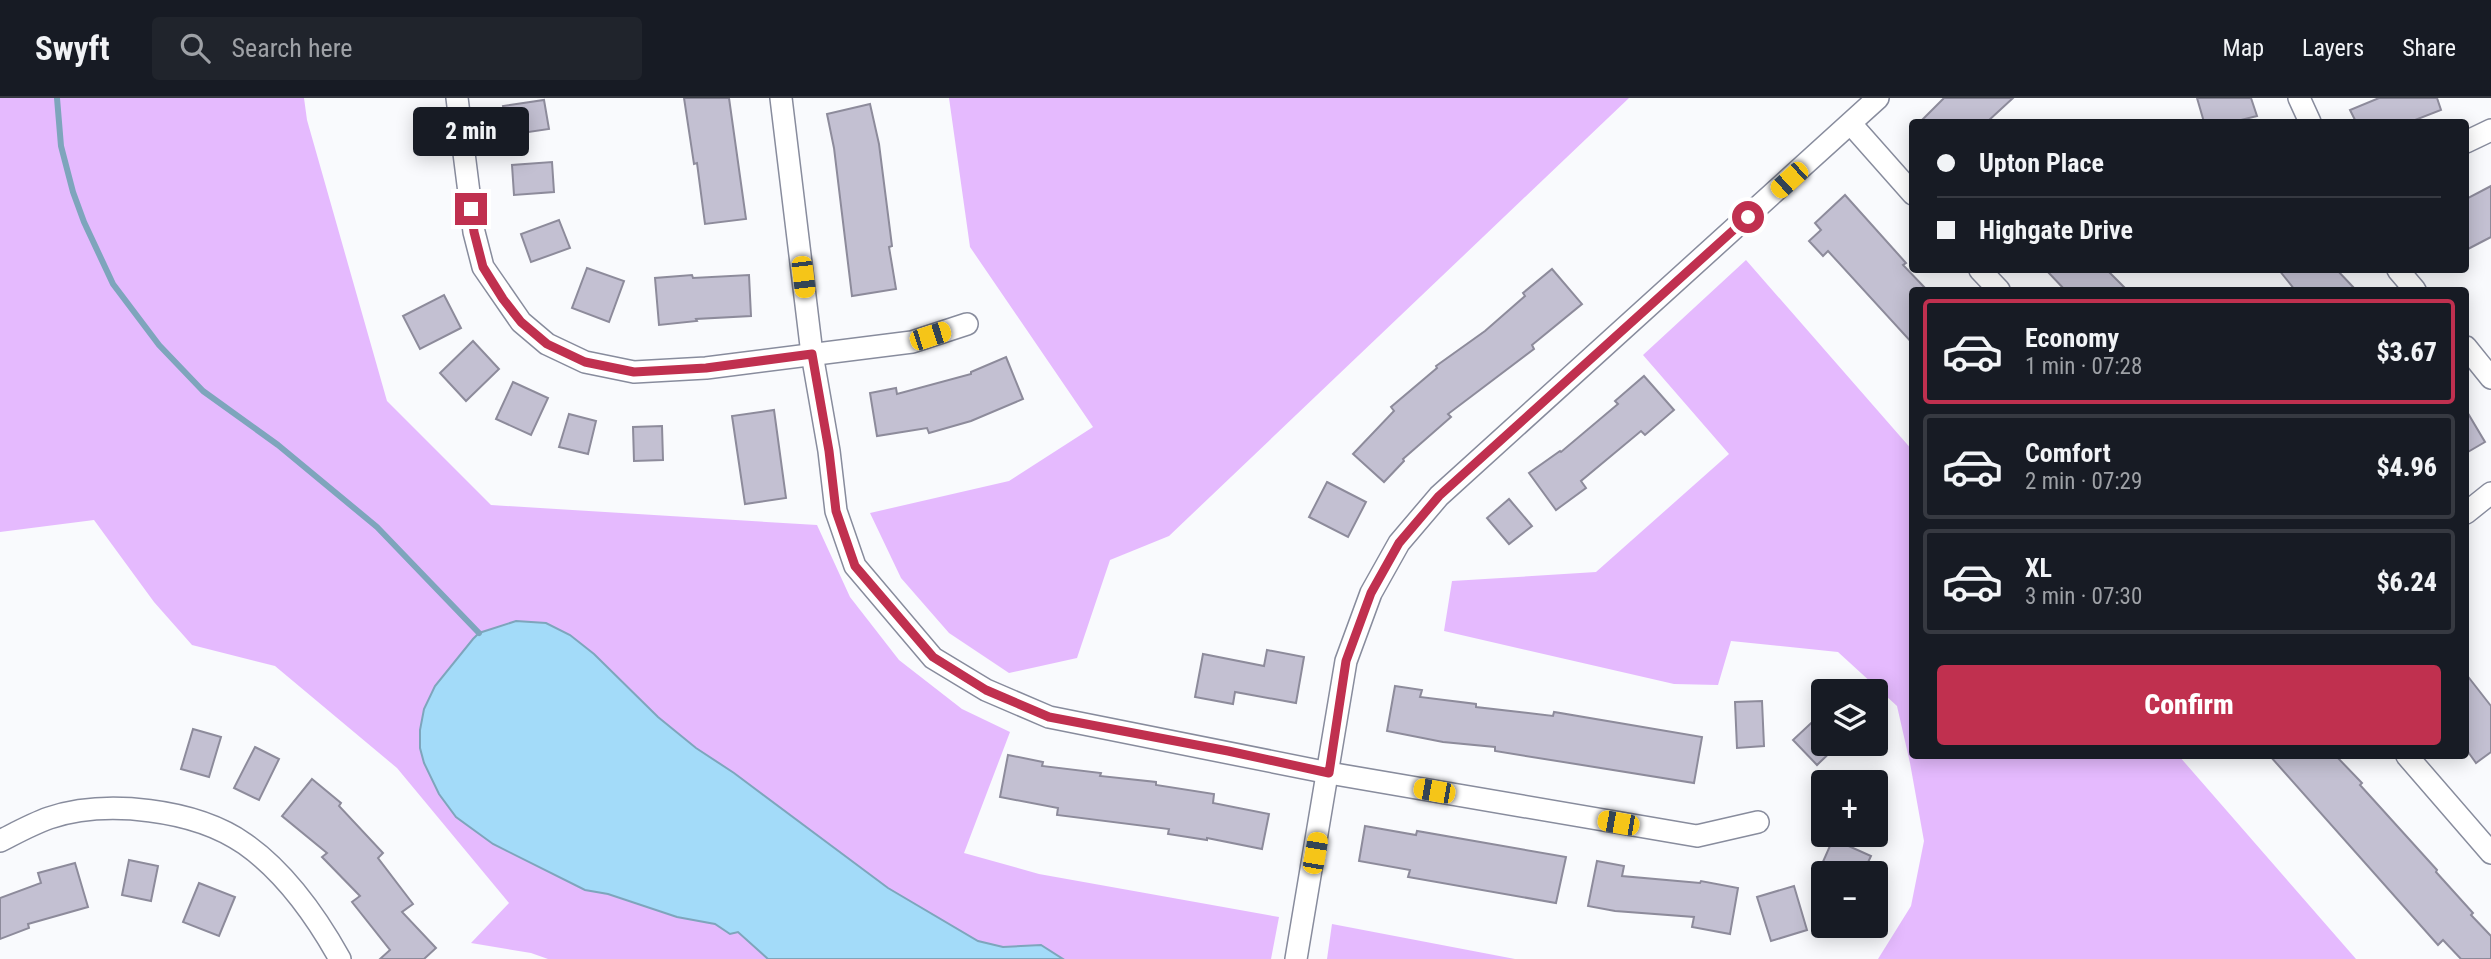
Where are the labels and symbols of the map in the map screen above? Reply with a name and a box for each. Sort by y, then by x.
callout: 2 min [413,108,529,156]
car [1767,158,1812,202]
route end [455,193,487,225]
route start [1732,201,1764,233]
car [791,255,816,299]
car [907,320,954,352]
car [1412,777,1457,805]
car [1596,809,1641,837]
car [1302,830,1329,876]

